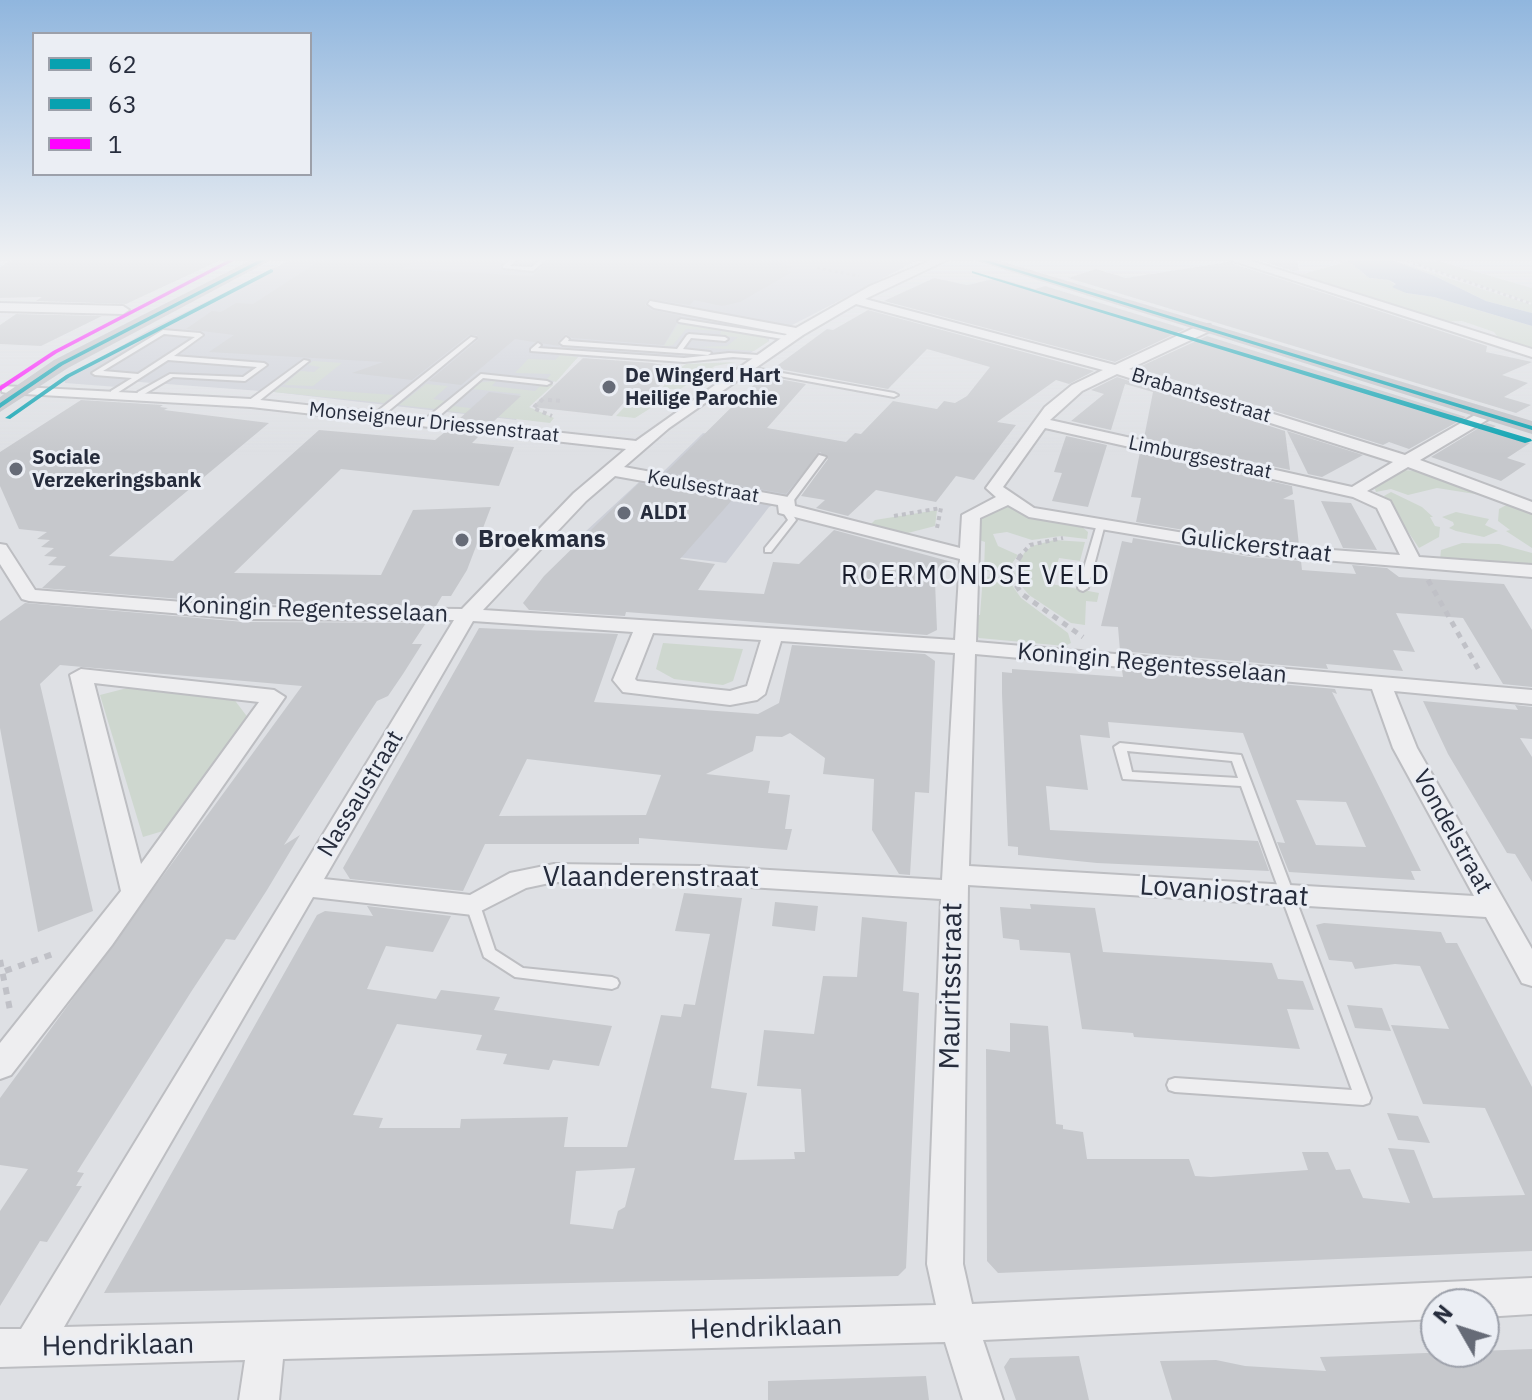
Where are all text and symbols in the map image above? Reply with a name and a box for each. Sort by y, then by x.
legend [32,32,312,176]
text: 62 [108,48,137,80]
text: 63 [108,88,137,120]
text: 1 [108,128,122,160]
street label: Brabantsestraat [1128,363,1274,429]
place label: De Wingerd Hart Heilige Parochie [625,364,781,411]
marker: De Wingerd Hart Heilige Parochie [600,378,618,396]
street label: Monseigneur Driessenstraat [308,398,560,448]
street label: Limburgsestraat [1126,431,1274,485]
place label: Sociale Verzekeringsbank [32,446,201,493]
marker: Sociale Verzekeringsbank [7,460,25,478]
street label: Keulsestraat [645,465,761,509]
place label: ALDI [640,501,687,525]
marker: ALDI [615,504,633,522]
street label: Gulickerstraat [1179,522,1333,570]
place label: Broekmans [478,526,606,554]
marker: Broekmans [453,531,471,549]
district label: ROERMONDSE VELD [841,560,1111,592]
street label: Koningin Regentesselaan [177,591,449,629]
street label: Koningin Regentesselaan [1016,638,1288,690]
street label: Nassaustraat [312,726,410,862]
street label: Vondelstraat [1406,765,1498,899]
street label: Vlaanderenstraat [543,861,759,895]
street label: Lovaniostraat [1138,869,1310,915]
street label: Mauritsstraat [934,902,970,1070]
north arrow [1420,1288,1500,1368]
text: N [1426,1299,1459,1329]
street label: Hendriklaan [689,1309,843,1347]
street label: Hendriklaan [41,1328,195,1364]

